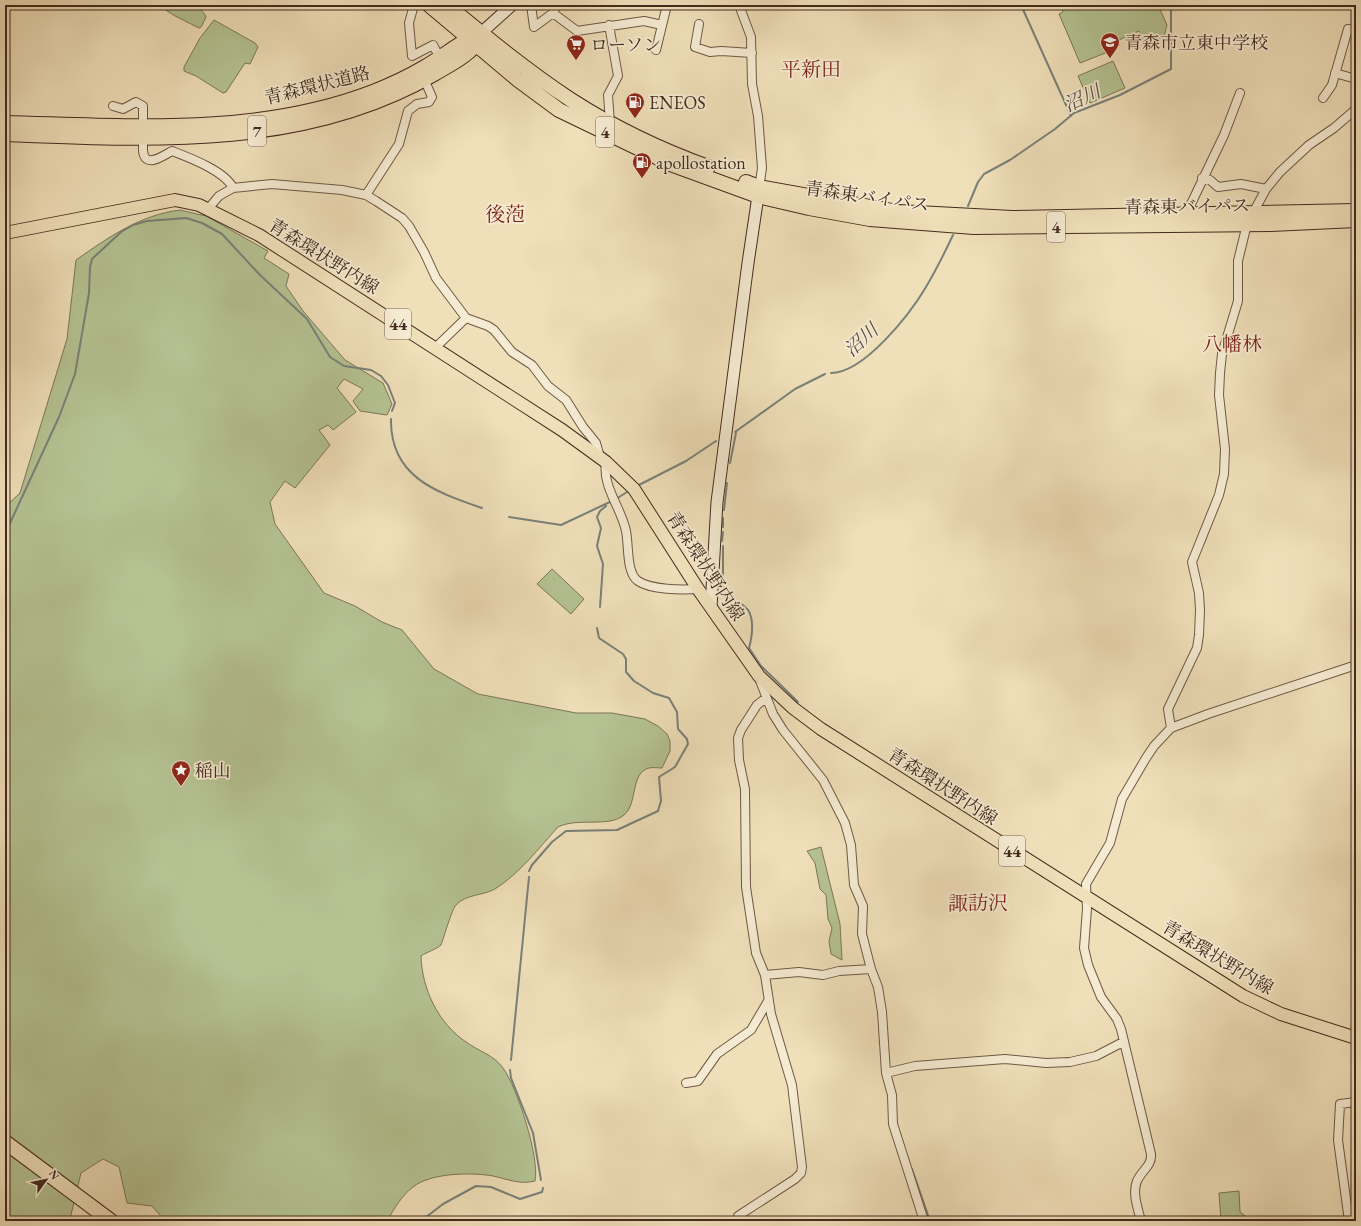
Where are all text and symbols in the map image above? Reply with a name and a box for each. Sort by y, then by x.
school or university icon: 青森市立東中学校 [1099,31,1121,59]
place label: 青森市立東中学校 [1124,31,1268,54]
supermarket icon: ローソン [565,33,587,61]
place label: ローソン [590,33,661,56]
district label: 平新田 [781,56,841,82]
street label: 青森環状道路 [262,61,372,109]
water label: 沼川 [1059,78,1106,117]
fuel station icon: ENEOS [624,91,646,119]
place label: ENEOS [649,91,706,114]
road number: 7 [248,116,266,146]
road number: 4 [596,117,614,147]
fuel station icon: apollostation [631,151,653,179]
place label: apollostation [656,151,746,174]
street label: 青森東バイパス [803,176,931,216]
street label: 青森東バイパス [1124,193,1250,219]
district label: 後萢 [485,201,525,227]
road number: 4 [1047,212,1065,242]
street label: 青森環状野内線 [264,213,384,299]
road number: 44 [385,309,411,339]
water label: 沼川 [839,317,885,362]
district label: 八幡林 [1202,331,1262,357]
street label: 青森環状野内線 [662,507,750,625]
street label: 青森環状野内線 [884,742,1002,830]
place icon: 稲山 [170,759,192,787]
place label: 稲山 [195,759,231,782]
road number: 44 [999,836,1025,866]
district label: 諏訪沢 [948,890,1008,916]
street label: 青森環状野内線 [1158,915,1278,999]
north arrow [26,1160,66,1200]
text: N [46,1167,63,1182]

